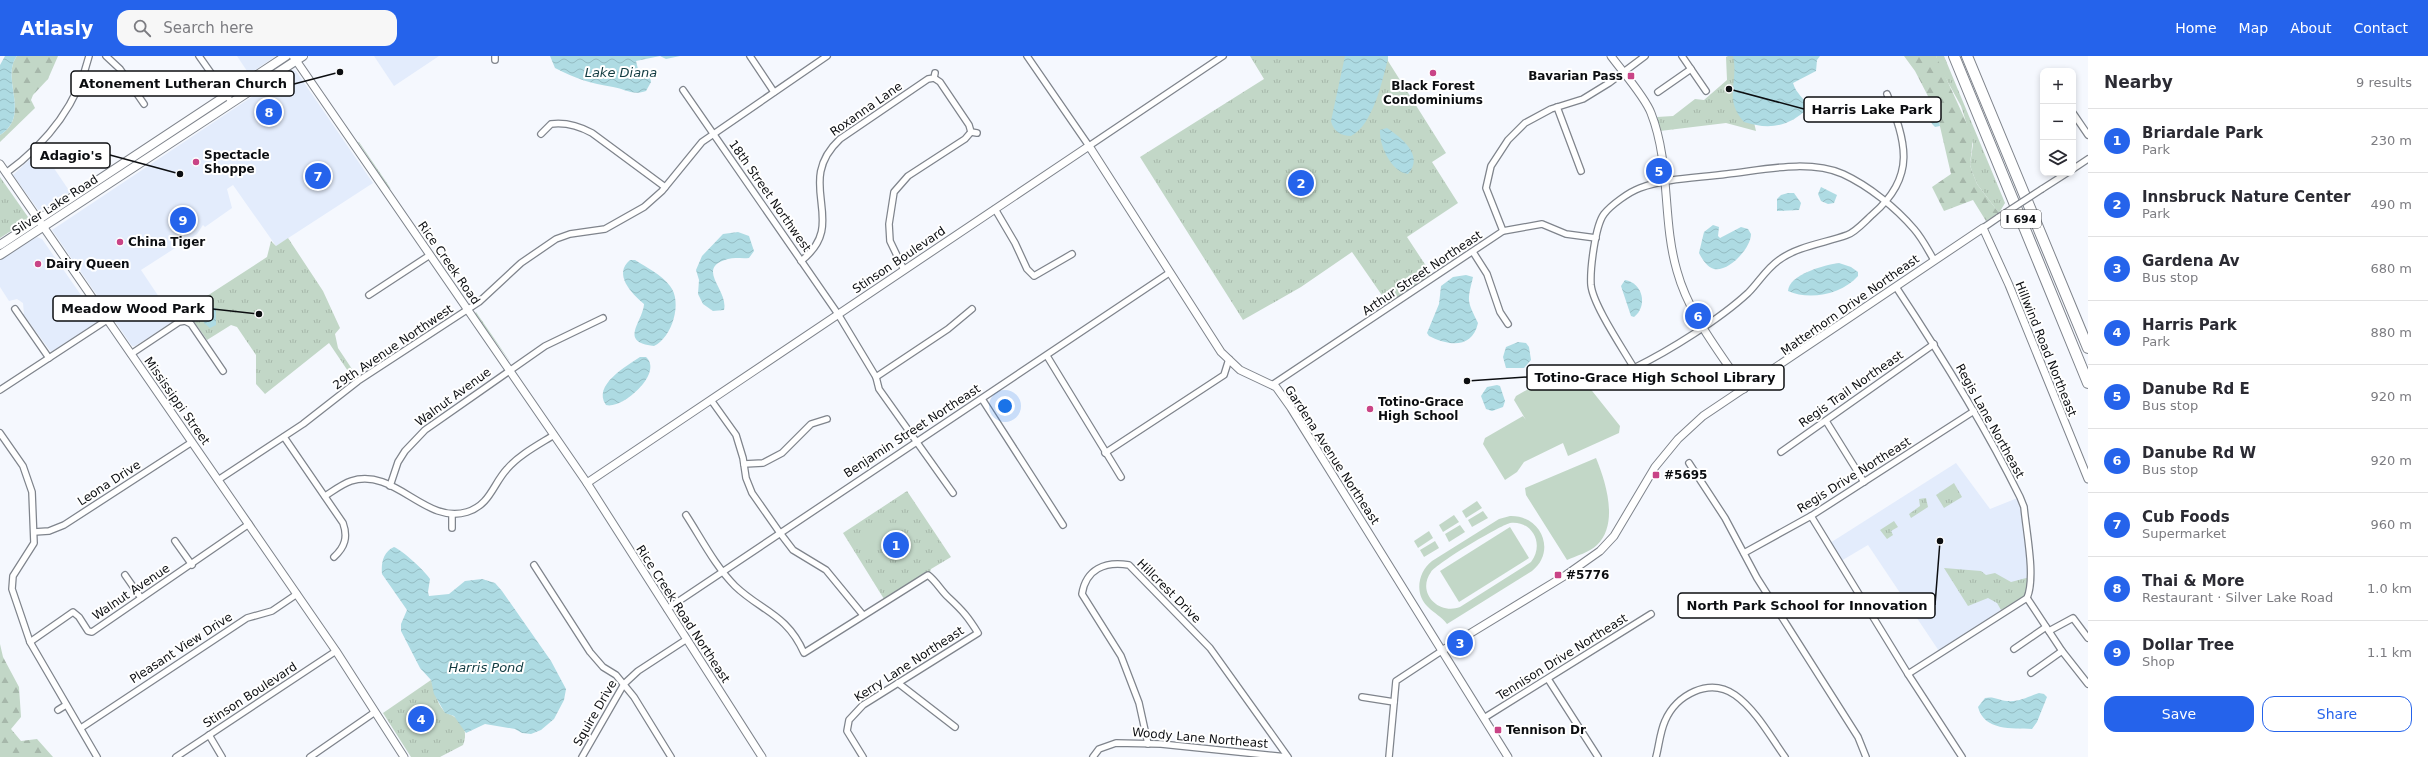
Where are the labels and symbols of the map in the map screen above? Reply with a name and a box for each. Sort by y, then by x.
water label: Lake Diana [585,65,657,80]
marker: Black Forest Condominiums [1428,68,1438,78]
place label: Bavarian Pass [1528,69,1623,83]
callout: Atonement Lutheran Church [71,71,294,96]
marker: Bavarian Pass [1626,71,1636,81]
text: Atonement Lutheran Church [79,76,287,91]
street label: Roxanna Lane [827,79,905,139]
place label: Black Forest Condominiums [1383,79,1483,107]
pin: 8 [256,97,282,127]
callout: Harris Lake Park [1804,97,1941,122]
text: Harris Lake Park [1812,102,1933,117]
street label: 18th Street Northwest [726,137,814,255]
callout: Adagio's [31,143,110,168]
text: Adagio's [40,148,103,163]
place label: Spectacle Shoppe [204,148,270,176]
pin: 5 [1646,156,1672,186]
marker: Spectacle Shoppe [191,157,201,167]
pin: 7 [305,161,331,191]
pin: 2 [1288,168,1314,198]
street label: Silver Lake Road [10,172,100,238]
pin: 9 [170,205,196,235]
road number: I 694 [2001,210,2041,228]
street label: Rice Creek Road [415,219,483,307]
street label: Stinson Boulevard [850,224,948,296]
street label: Arthur Street Northeast [1359,228,1485,318]
place label: China Tiger [128,235,205,249]
marker: China Tiger [115,237,125,247]
street label: Matterhorn Drive Northeast [1778,252,1922,358]
place label: Dairy Queen [46,257,130,271]
marker: Dairy Queen [33,259,43,269]
street label: Hillwind Road Northeast [2012,279,2080,419]
callout: Meadow Wood Park [53,296,213,321]
text: Meadow Wood Park [61,301,205,316]
street label: 29th Avenue Northwest [330,301,456,392]
pin: 6 [1685,301,1711,331]
street label: Regis Trail Northeast [1796,348,1906,430]
street label: Mississippi Street [141,354,213,448]
street label: Regis Lane Northeast [1953,362,2027,481]
street label: Walnut Avenue [412,365,494,429]
callout: Totino-Grace High School Library [1527,365,1784,390]
text: Totino-Grace High School Library [1535,370,1776,385]
street label: Benjamin Street Northeast [841,381,983,480]
street label: Gardena Avenue Northeast [1282,383,1382,527]
place label: Totino-Grace High School [1378,395,1464,423]
your location [995,396,1015,416]
marker: Totino-Grace High School [1365,404,1375,414]
street label: Regis Drive Northeast [1795,434,1914,516]
street label: Leona Drive [75,458,143,508]
place label: #5695 [1664,468,1707,482]
marker: #5695 [1651,470,1661,480]
pin: 1 [883,530,909,560]
street label: Rice Creek Road Northeast [633,543,733,686]
street label: Hillcrest Drive [1134,556,1204,626]
street label: Walnut Avenue [90,561,172,623]
place label: #5776 [1566,568,1609,582]
marker: #5776 [1553,570,1563,580]
callout: North Park School for Innovation [1678,593,1935,618]
text: North Park School for Innovation [1687,598,1927,613]
street label: Pleasant View Drive [127,610,235,686]
street label: Tennison Drive Northeast [1493,611,1630,704]
street label: Kerry Lane Northeast [852,623,966,705]
pin: 3 [1447,628,1473,658]
street label: Stinson Boulevard [200,659,300,731]
water label: Harris Pond [448,660,524,675]
street label: Squire Drive [570,677,620,749]
pin: 4 [408,704,434,734]
place label: Tennison Dr [1506,723,1586,737]
street label: Woody Lane Northeast [1131,725,1269,751]
marker: Tennison Dr [1493,725,1503,735]

